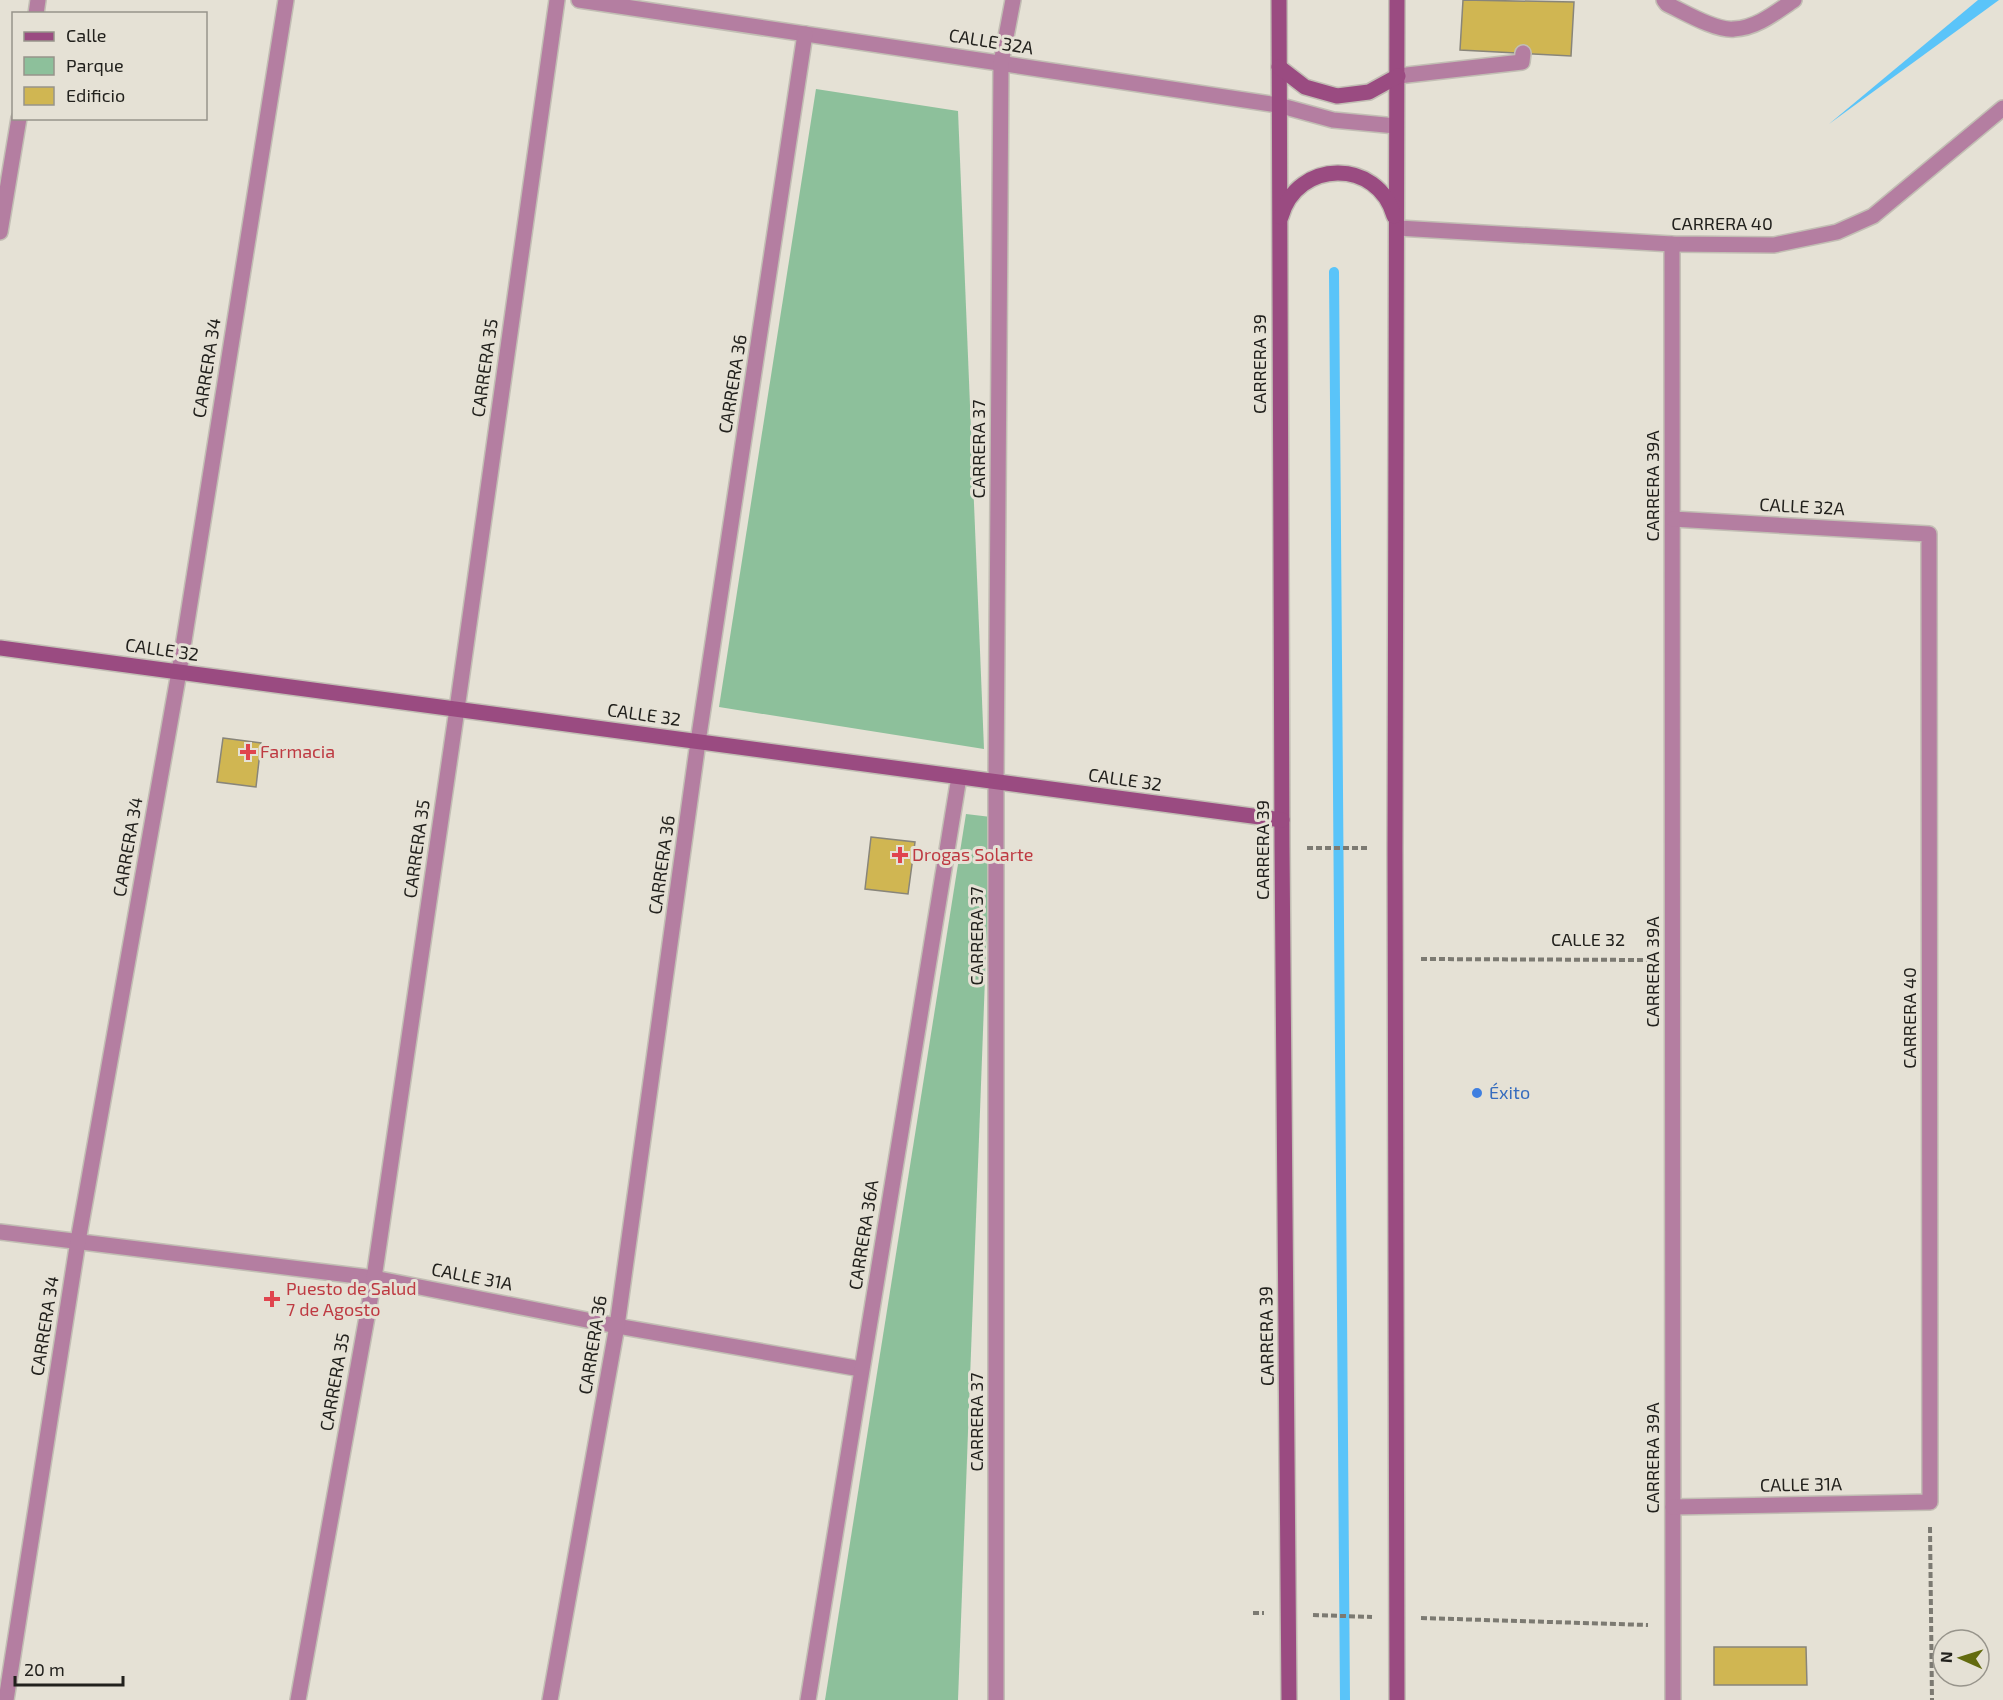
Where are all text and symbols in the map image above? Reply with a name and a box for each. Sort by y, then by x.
legend [12,12,207,120]
street label: CALLE 32A [947,23,1036,59]
text: Calle [66,24,107,46]
text: Parque [66,54,124,76]
text: Edificio [66,84,125,106]
street label: CARRERA 40 [1671,212,1773,234]
street label: CARRERA 39 [1248,314,1270,414]
street label: CARRERA 34 [187,316,225,419]
street label: CARRERA 35 [466,317,502,419]
street label: CARRERA 36 [713,333,751,435]
street label: CARRERA 37 [967,400,989,498]
street label: CARRERA 39A [1641,430,1663,542]
street label: CALLE 32A [1759,493,1846,519]
street label: CALLE 32 [124,633,200,665]
street label: CALLE 32 [606,698,682,730]
place label: Farmacia [260,740,335,762]
marker: Farmacia [241,745,255,759]
street label: CALLE 32 [1087,763,1163,795]
street label: CARRERA 34 [107,795,147,898]
street label: CARRERA 35 [398,798,434,900]
street label: CARRERA 39 [1251,800,1273,900]
street label: CARRERA 36 [643,814,679,916]
place label: Drogas Solarte [912,843,1033,865]
marker: Drogas Solarte [893,848,907,862]
street label: CARRERA 37 [965,887,987,985]
street label: CARRERA 39A [1641,916,1663,1028]
street label: CALLE 32 [1551,928,1625,950]
street label: CARRERA 40 [1898,967,1920,1069]
place label: Éxito [1489,1081,1530,1103]
marker: Éxito [1470,1086,1484,1100]
street label: CARRERA 36A [843,1177,883,1291]
street label: CALLE 31A [430,1257,516,1295]
street label: CARRERA 34 [25,1274,63,1377]
place label: Puesto de Salud 7 de Agosto [286,1277,417,1320]
street label: CARRERA 39 [1254,1286,1278,1386]
marker: Puesto de Salud 7 de Agosto [263,1290,281,1308]
street label: CARRERA 36 [573,1294,611,1396]
street label: CARRERA 35 [315,1331,353,1433]
street label: CARRERA 37 [965,1373,987,1471]
street label: CARRERA 39A [1641,1402,1663,1514]
street label: CALLE 31A [1760,1472,1843,1496]
north arrow [1931,1628,1991,1688]
scale bar [15,1649,123,1687]
text: N [1936,1651,1955,1663]
text: 20 m [24,1658,65,1680]

